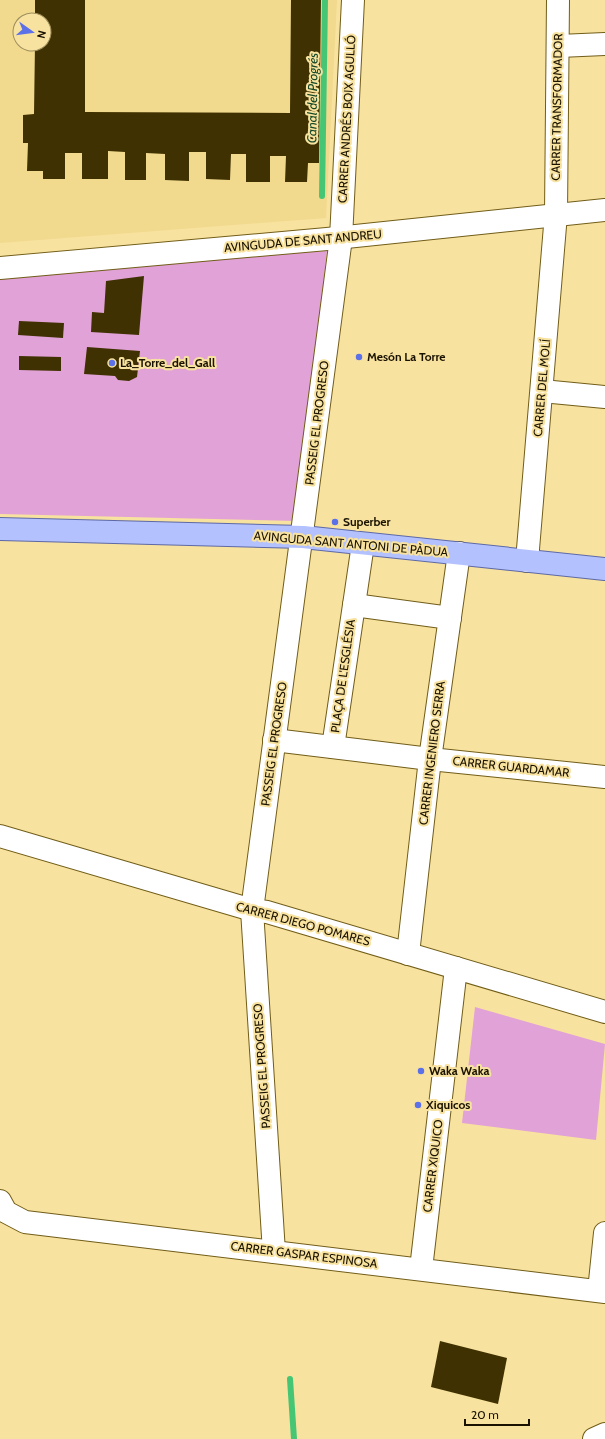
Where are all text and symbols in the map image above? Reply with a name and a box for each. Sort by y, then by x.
north arrow [12,12,52,52]
text: N [34,29,49,40]
street label: CARRER TRANSFORMADOR [548,32,565,181]
street label: CARRER ANDRÉS BOIX AGULLÓ [335,35,358,203]
water label: Canal del Progrés [303,53,321,143]
street label: AVINGUDA DE SANT ANDREU [223,226,382,255]
street label: CARRER DEL MOLÍ [530,339,553,437]
place label: Mesón La Torre [367,349,446,364]
marker: Mesón La Torre [354,352,364,362]
place label: La_Torre_del_Gall [120,355,215,370]
marker: La_Torre_del_Gall [107,358,117,368]
street label: PASSEIG EL PROGRESO [301,360,332,486]
place label: Superber [343,514,391,529]
marker: Superber [330,517,340,527]
street label: AVINGUDA SANT ANTONI DE PÀDUA [253,528,449,560]
street label: PLAÇA DE L'ESGLÉSIA [327,618,358,734]
street label: CARRER INGENIERO SERRA [415,680,448,826]
street label: PASSEIG EL PROGRESO [257,681,290,807]
street label: CARRER GUARDAMAR [452,753,571,780]
street label: CARRER DIEGO POMARES [234,898,372,949]
street label: PASSEIG EL PROGRESO [250,1003,273,1129]
place label: Waka Waka [429,1063,489,1078]
marker: Waka Waka [416,1066,426,1076]
place label: Xiquicos [425,1097,470,1112]
marker: Xiquicos [413,1100,423,1110]
street label: CARRER XIQUICO [419,1119,446,1213]
street label: CARRER GASPAR ESPINOSA [230,1238,379,1271]
scale bar [465,1401,529,1427]
text: 20 m [471,1407,499,1422]

